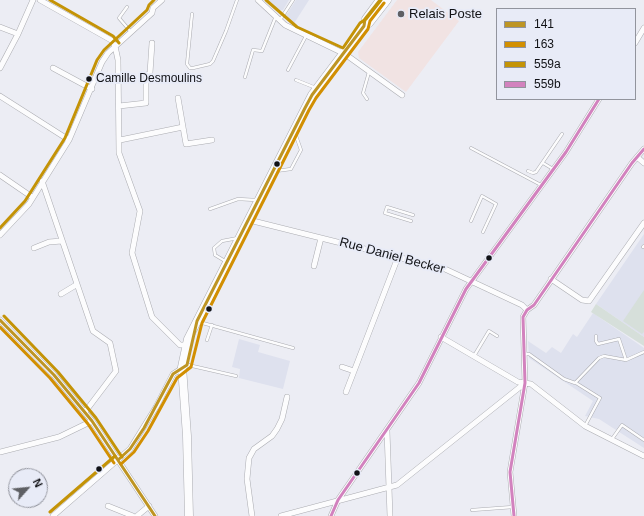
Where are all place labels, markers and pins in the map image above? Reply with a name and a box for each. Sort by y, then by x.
place label: Relais Poste [409,6,482,22]
marker: Relais Poste [396,9,406,19]
place label: Camille Desmoulins [96,72,202,86]
marker: Camille Desmoulins [84,74,94,84]
unlabelled marker [272,159,282,169]
unlabelled marker [484,253,494,263]
unlabelled marker [204,304,214,314]
unlabelled marker [94,464,104,474]
unlabelled marker [352,468,362,478]

